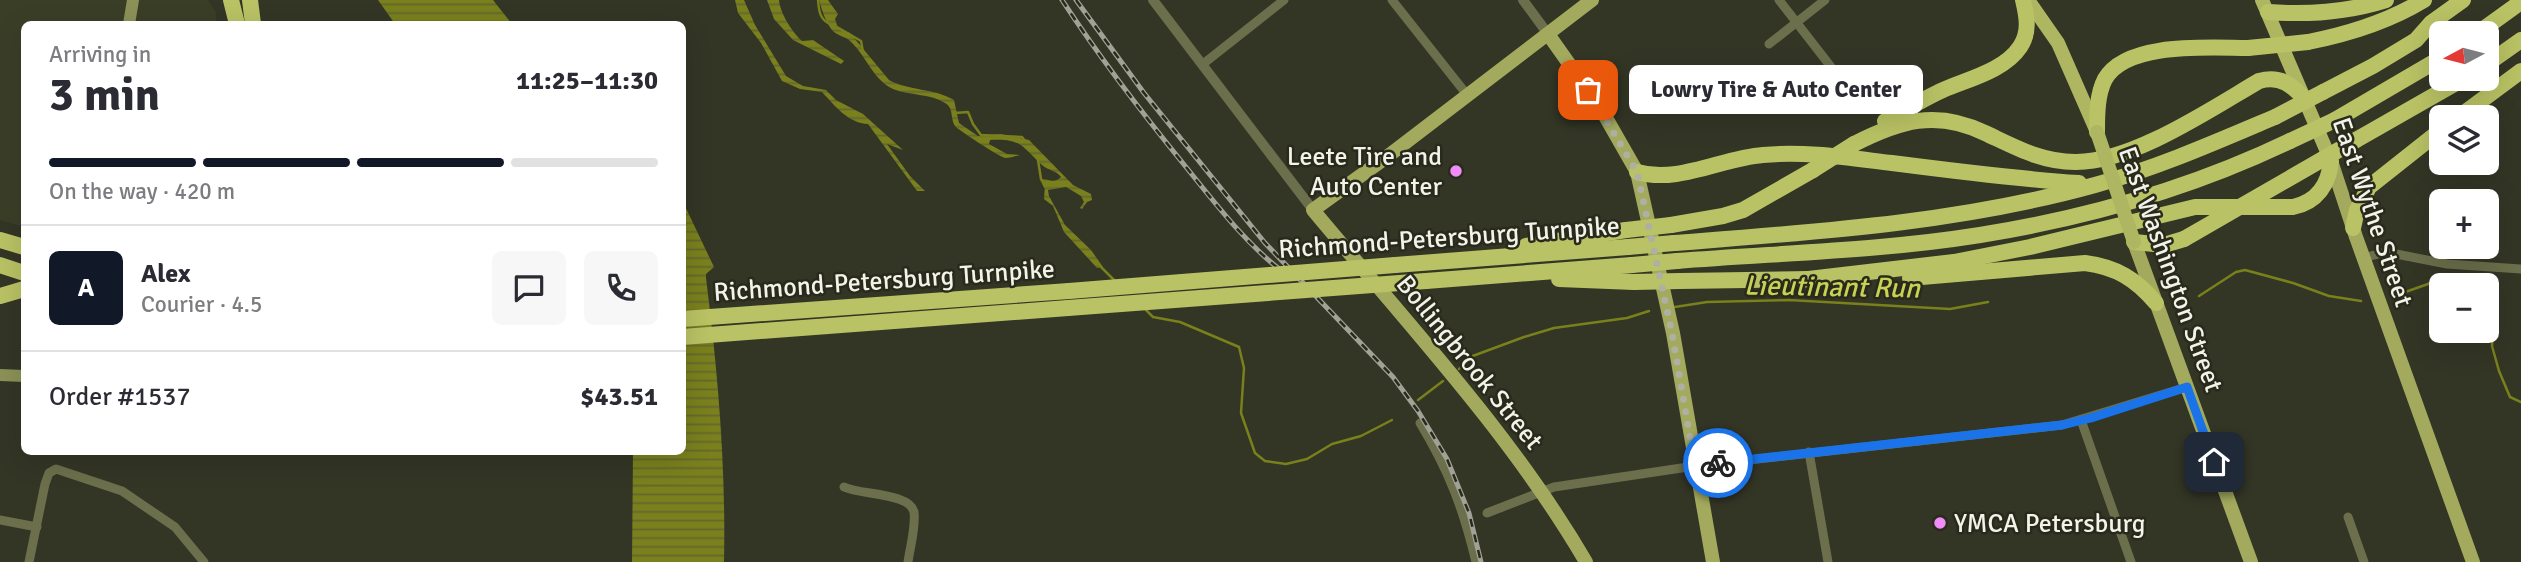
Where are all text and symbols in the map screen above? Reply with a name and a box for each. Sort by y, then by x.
north arrow [2429,21,2499,91]
map controls [2429,21,2499,343]
text: Arriving in [49,40,151,69]
pin [1558,60,1618,120]
text: 11:25–11:30 [516,65,658,97]
callout: Lowry Tire & Auto Center [1630,66,1924,114]
text: 3 min [49,67,160,123]
icon: bag [1569,71,1607,109]
text: Lowry Tire & Auto Center [1651,75,1901,104]
button: layers [2429,105,2499,175]
street label: East Wythe Street [2325,113,2419,311]
place label: Leete Tire and Auto Center [1287,141,1442,203]
street label: East Washington Street [2111,142,2229,396]
marker: Leete Tire and Auto Center [1448,163,1464,179]
text: On the way · 420 m [49,177,235,206]
button: + [2429,189,2499,259]
street label: Richmond-Petersburg Turnpike [1277,210,1621,266]
button: chat [492,251,566,325]
button: phone [584,251,658,325]
street label: Richmond-Petersburg Turnpike [712,253,1056,309]
text: Alex [141,258,191,290]
water label: Lieutinant Run [1744,268,1921,306]
street label: Bollingbrook Street [1389,269,1549,456]
text: A [78,272,94,304]
button: − [2429,273,2499,343]
text: Courier · 4.5 [141,290,262,319]
text: Order #1537 [49,381,190,413]
text: $43.51 [580,381,658,413]
courier [1683,428,1753,498]
pin [2184,432,2244,492]
icon: home [2195,443,2233,481]
icon: bike [1699,444,1737,482]
place label: YMCA Petersburg [1954,508,2146,540]
marker: YMCA Petersburg [1932,515,1948,531]

